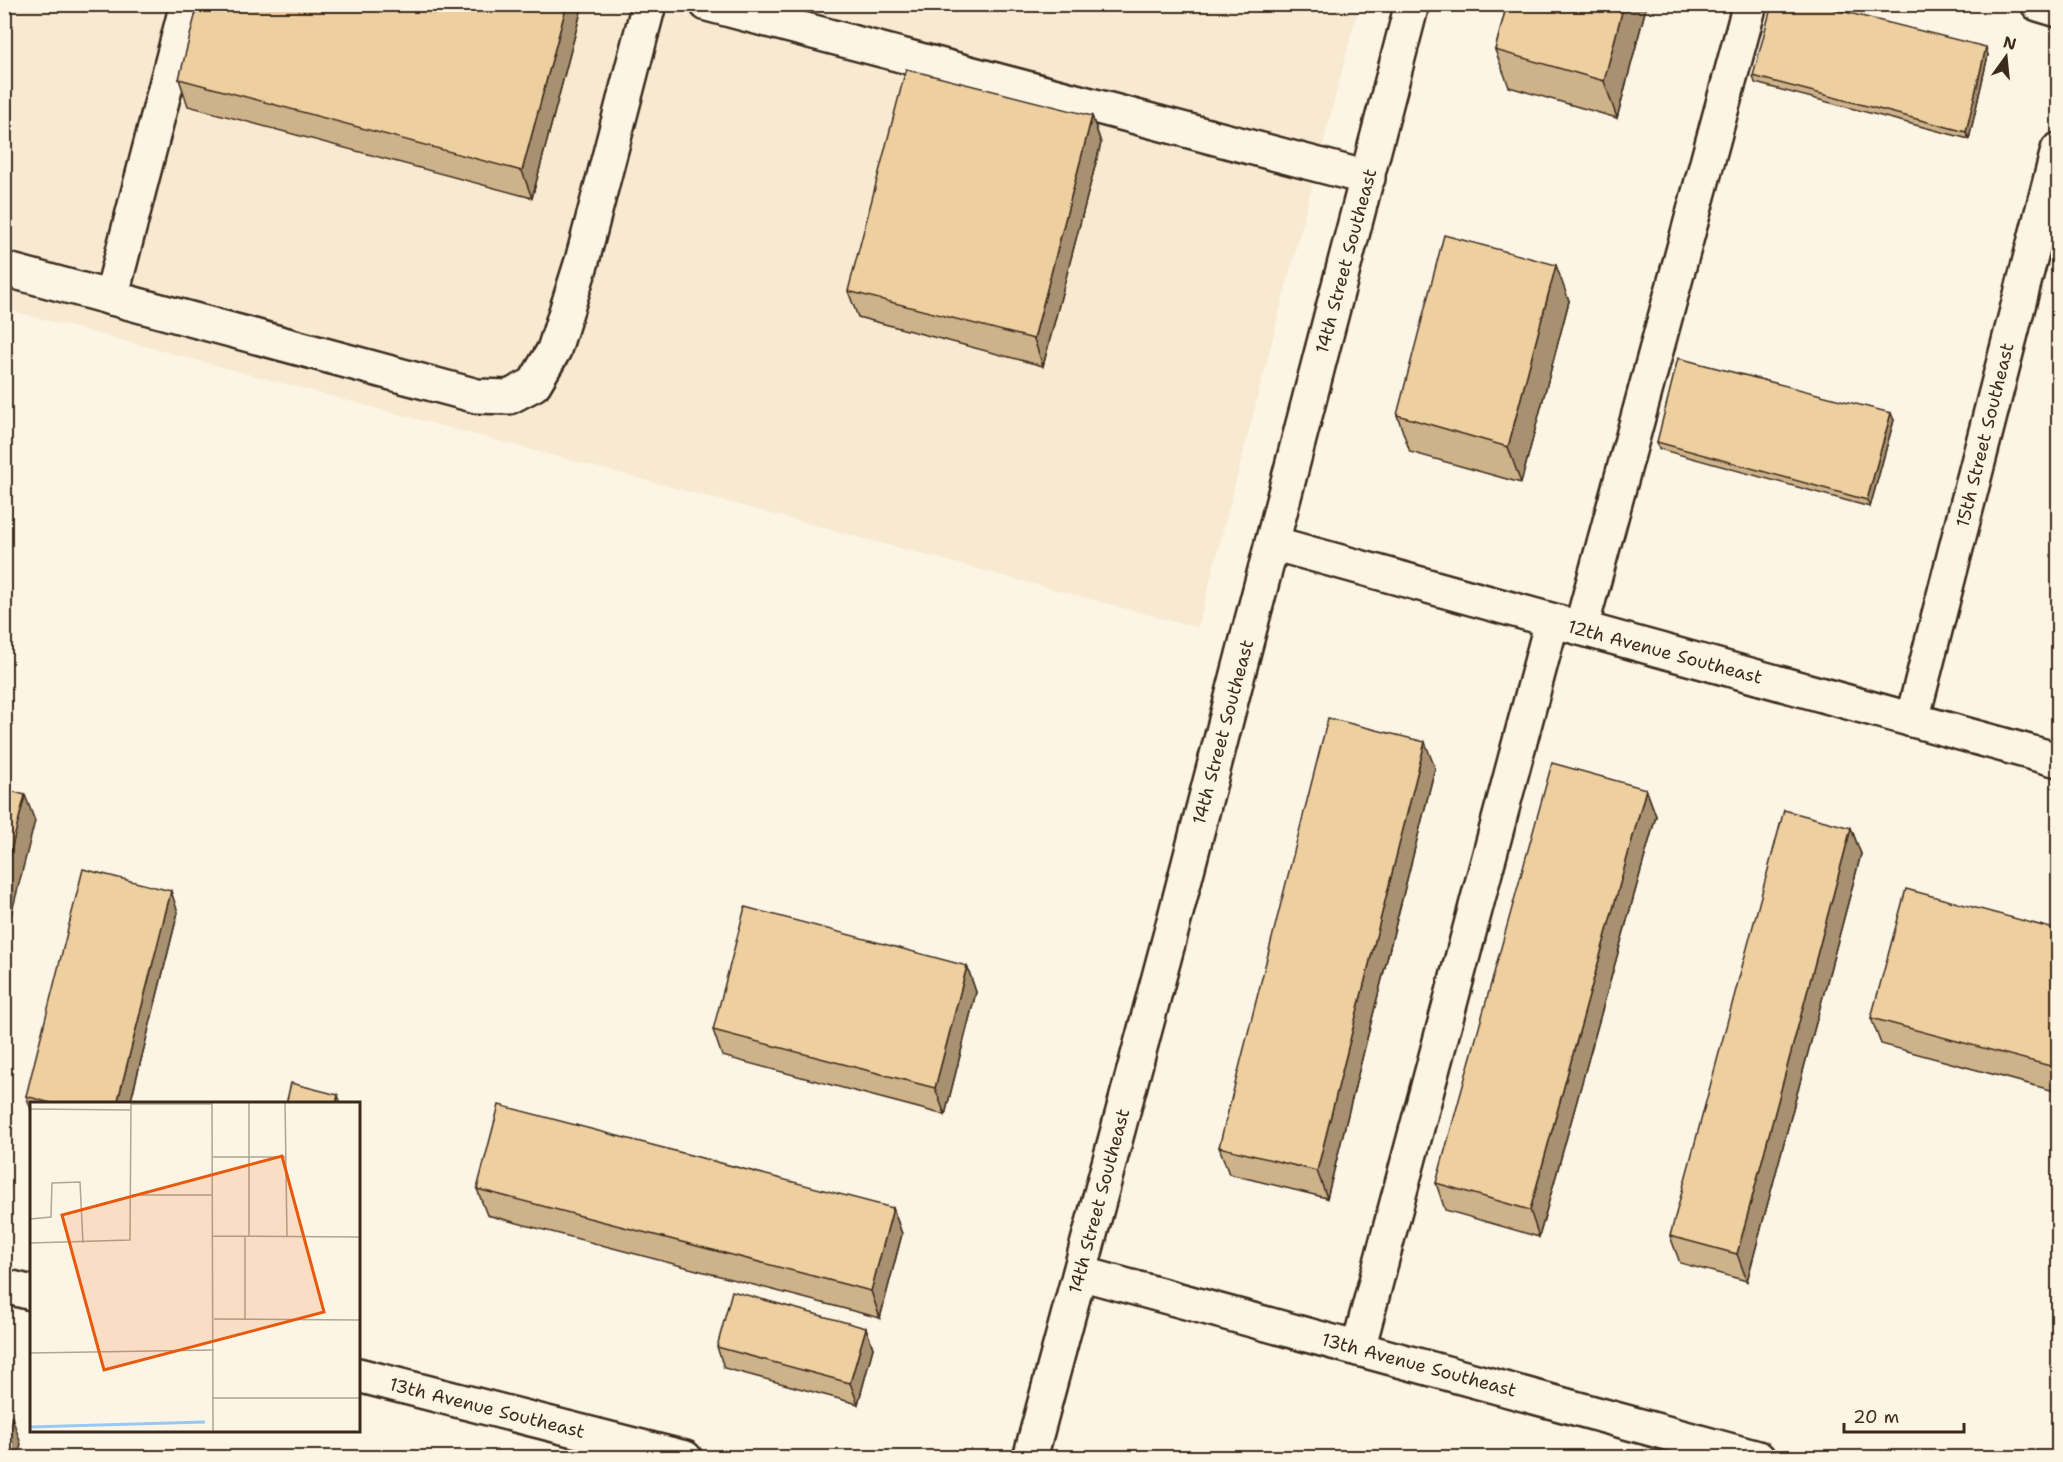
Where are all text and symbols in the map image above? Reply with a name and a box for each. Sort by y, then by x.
north arrow [1976,27,2036,87]
text: N [2001,31,2019,55]
street label: 14th Street Southeast [1310,166,1382,356]
street label: 15th Street Southeast [1950,340,2020,530]
street label: 12th Avenue Southeast [1565,614,1765,690]
street label: 14th Street Southeast [1187,637,1259,827]
inset map [30,1102,360,1432]
street label: 14th Street Southeast [1063,1106,1135,1296]
street label: 13th Avenue Southeast [1319,1327,1519,1403]
street label: 13th Avenue Southeast [387,1372,587,1444]
scale bar [1844,1396,1964,1434]
text: 20 m [1853,1405,1899,1429]

